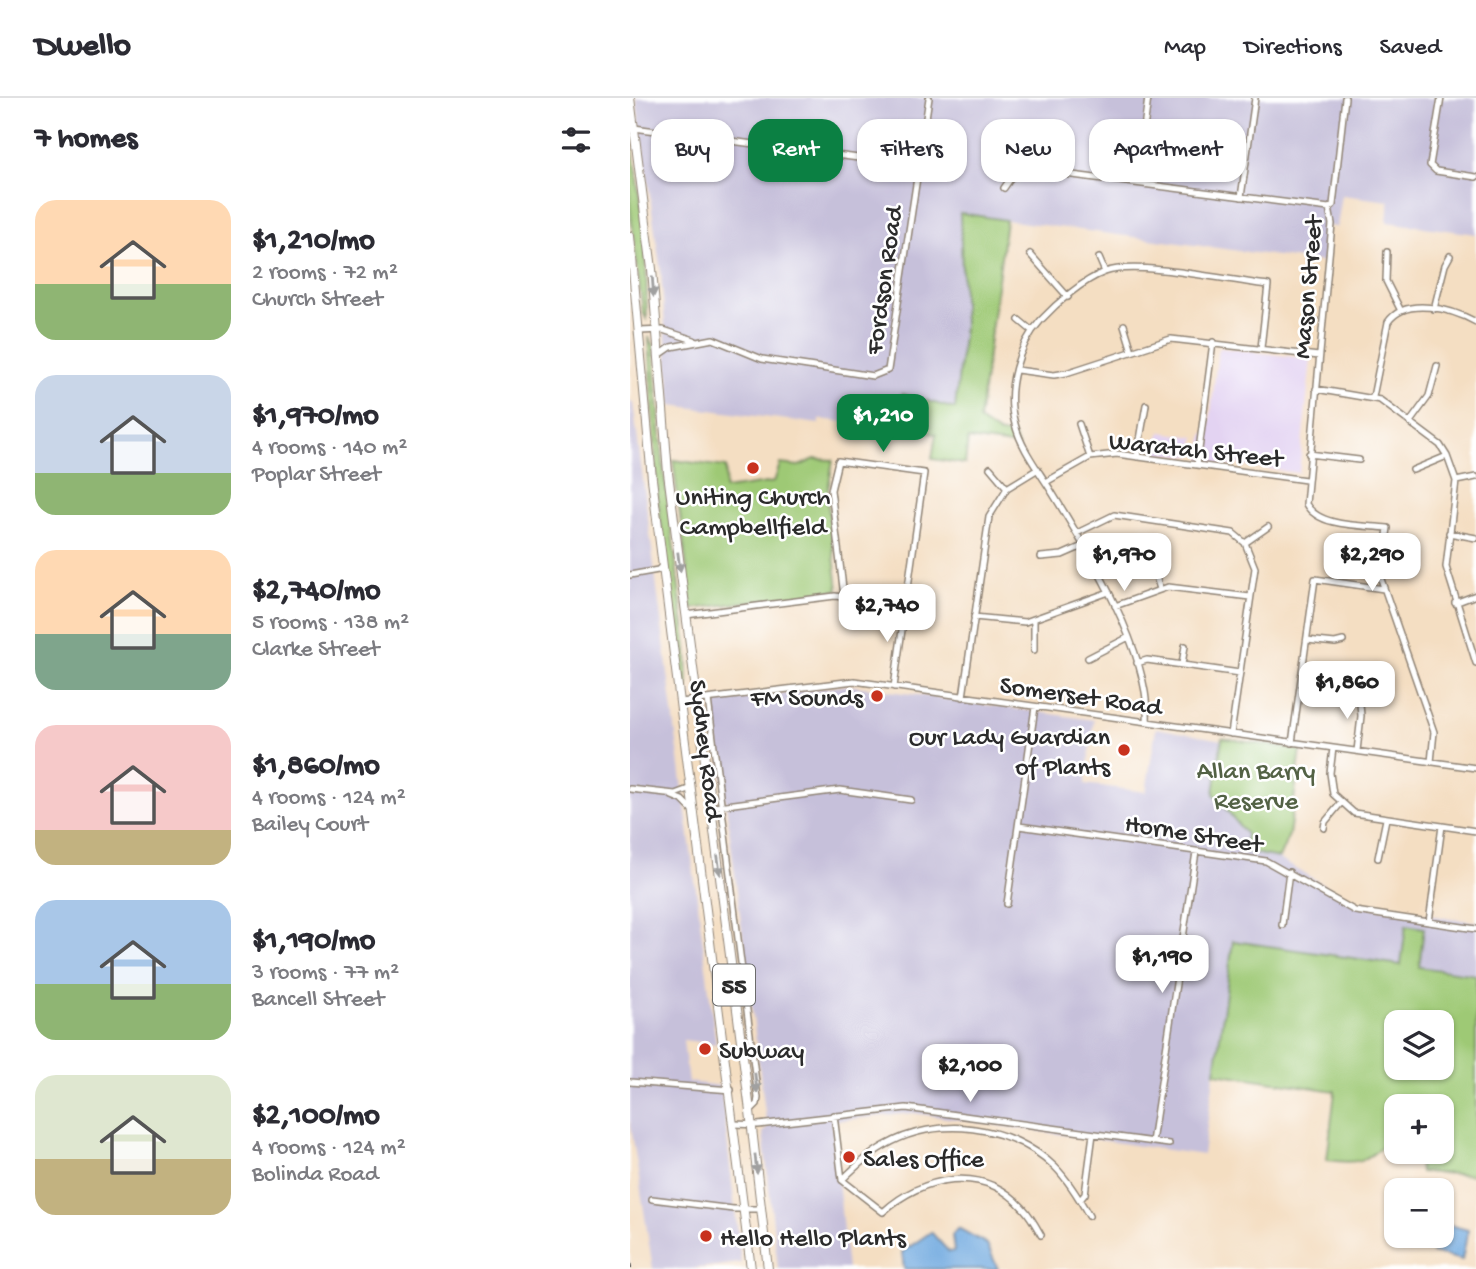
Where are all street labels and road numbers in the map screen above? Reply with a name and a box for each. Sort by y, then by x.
street label: Fordson Road [861,203,912,358]
street label: Mason Street [1289,212,1332,360]
street label: Waratah Street [1107,428,1286,477]
street label: Somerset Road [997,672,1165,725]
street label: Sydney Road [680,678,728,824]
street label: Horne Street [1122,810,1267,863]
road number: 55 [713,964,755,1006]

